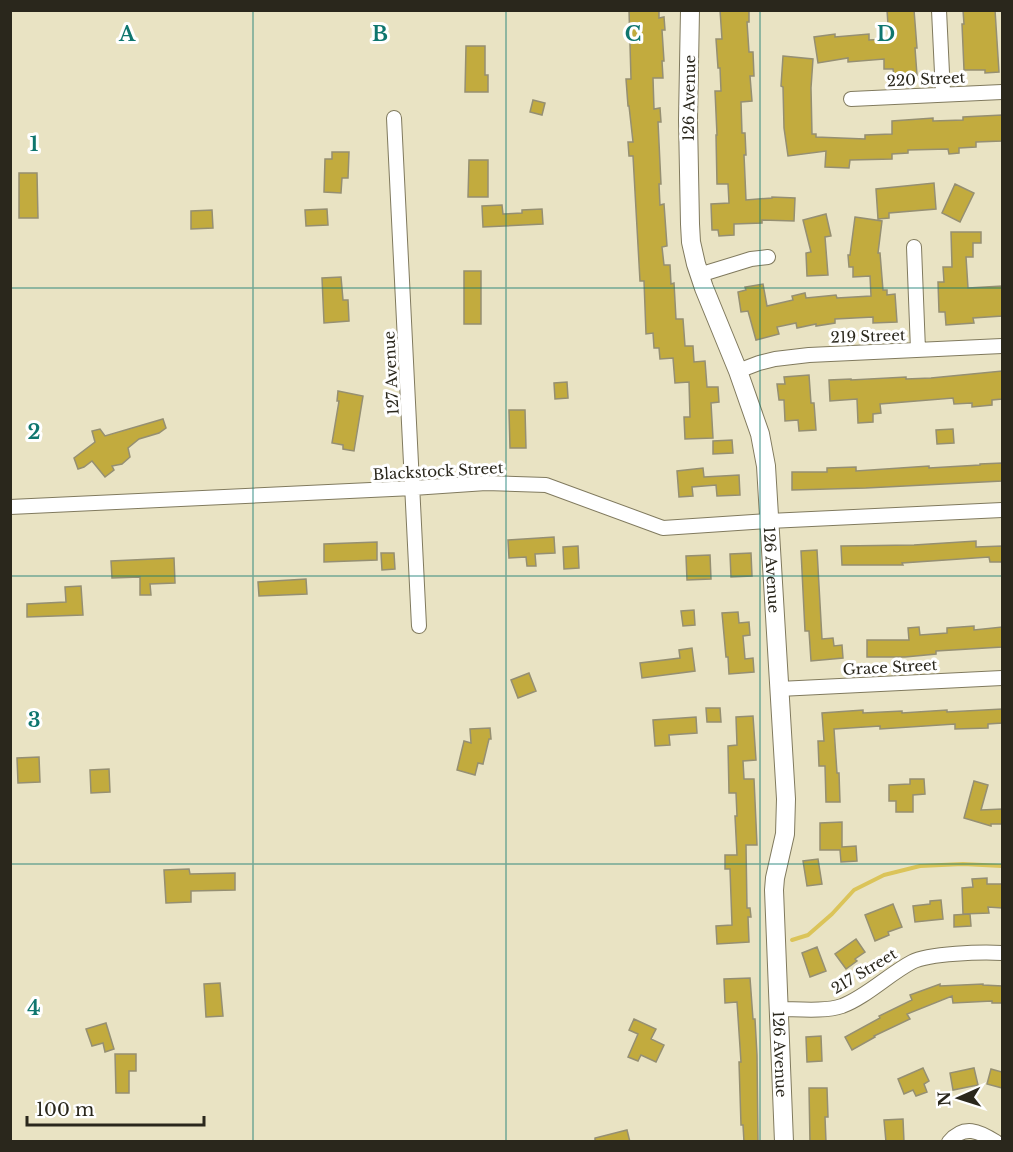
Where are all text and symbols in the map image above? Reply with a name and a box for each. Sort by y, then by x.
text: A [118,22,136,46]
text: B [372,22,388,46]
text: C [625,22,641,46]
text: D [877,22,895,46]
street label: 126 Avenue [679,55,699,141]
street label: 220 Street [886,67,966,91]
text: 1 [30,132,39,156]
street label: 219 Street [830,325,906,347]
street label: 127 Avenue [379,330,403,416]
text: 2 [27,420,41,444]
street label: Blackstock Street [372,458,504,484]
street label: 126 Avenue [760,526,784,614]
street label: Grace Street [842,655,938,679]
text: 3 [28,708,40,732]
street label: 217 Street [828,944,900,998]
text: 4 [27,996,41,1020]
street label: 126 Avenue [769,1011,792,1098]
north arrow [929,1068,989,1128]
scale bar [27,1089,204,1127]
text: N [934,1091,954,1107]
text: 100 m [36,1099,94,1121]

